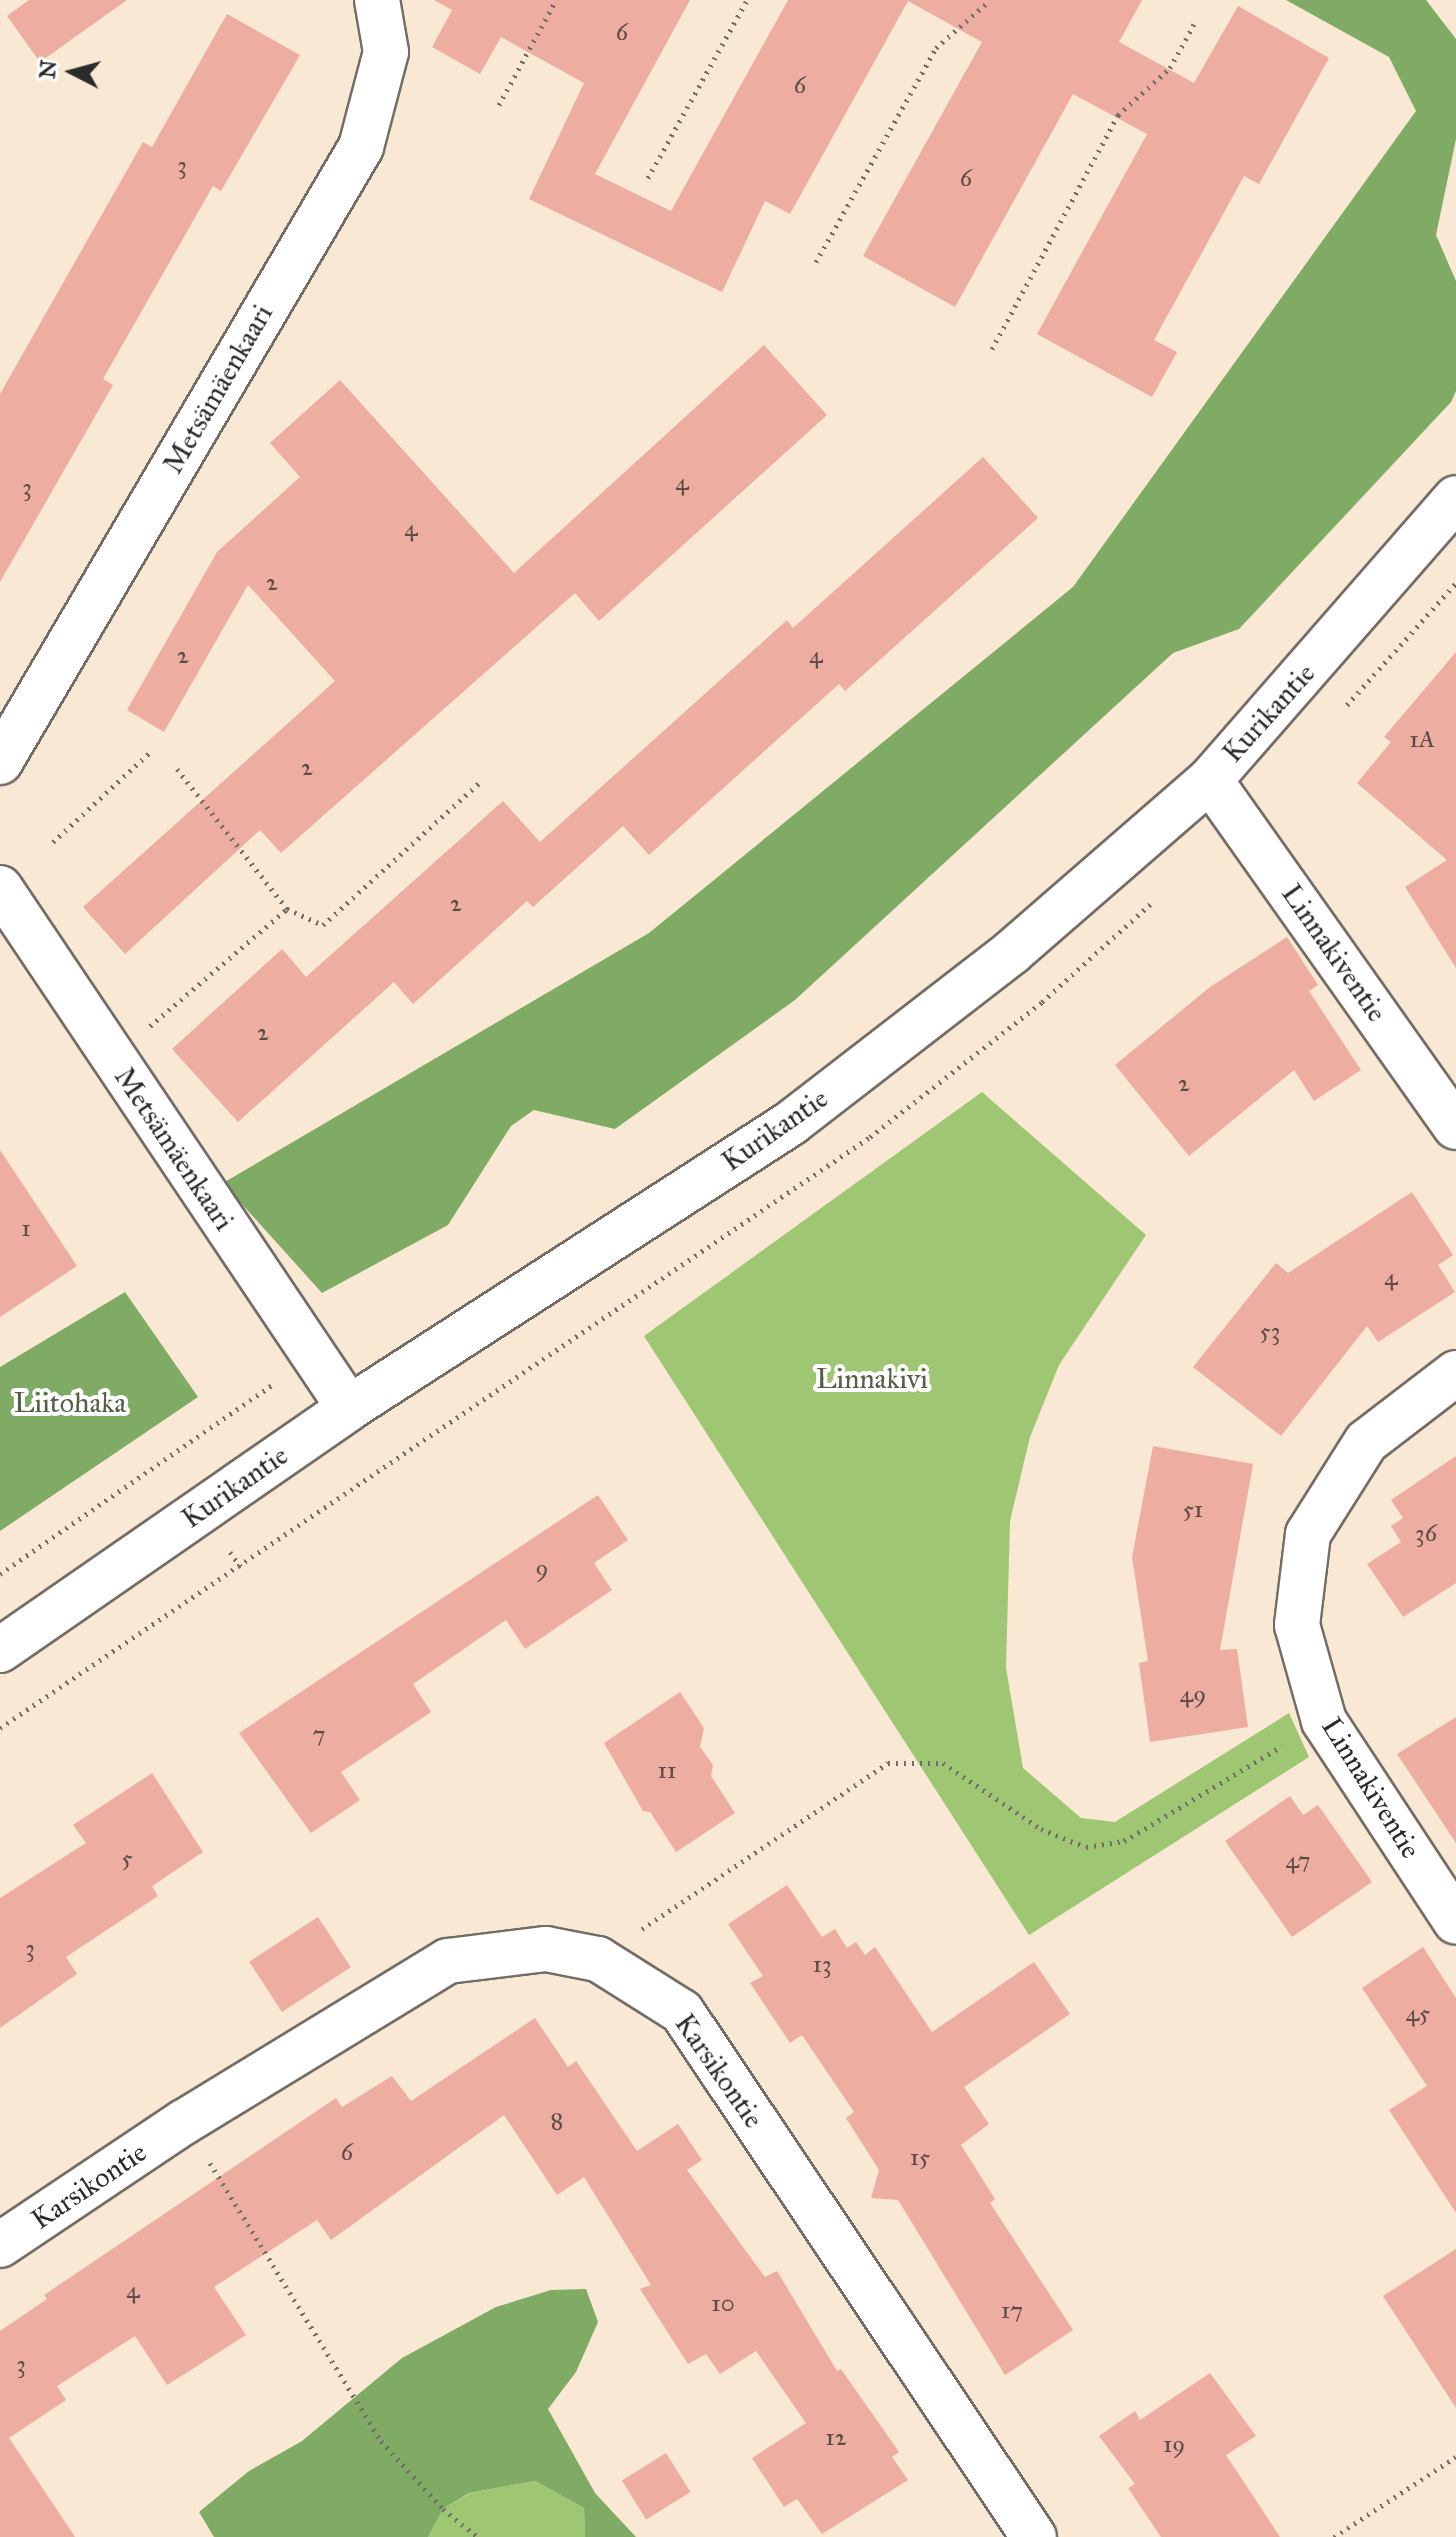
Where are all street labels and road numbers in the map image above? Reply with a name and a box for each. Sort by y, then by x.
street label: Metsämäenkaari [156,299,280,479]
street label: Kurikantie [1216,657,1322,769]
street label: Linnakiventie [1274,878,1394,1028]
street label: Metsämäenkaari [107,1061,241,1237]
street label: Kurikantie [716,1081,834,1179]
street label: Kurikantie [176,1438,294,1536]
street label: Linnakiventie [1314,1711,1428,1865]
street label: Karsikontie [668,2008,770,2134]
street label: Karsikontie [25,2135,153,2237]

